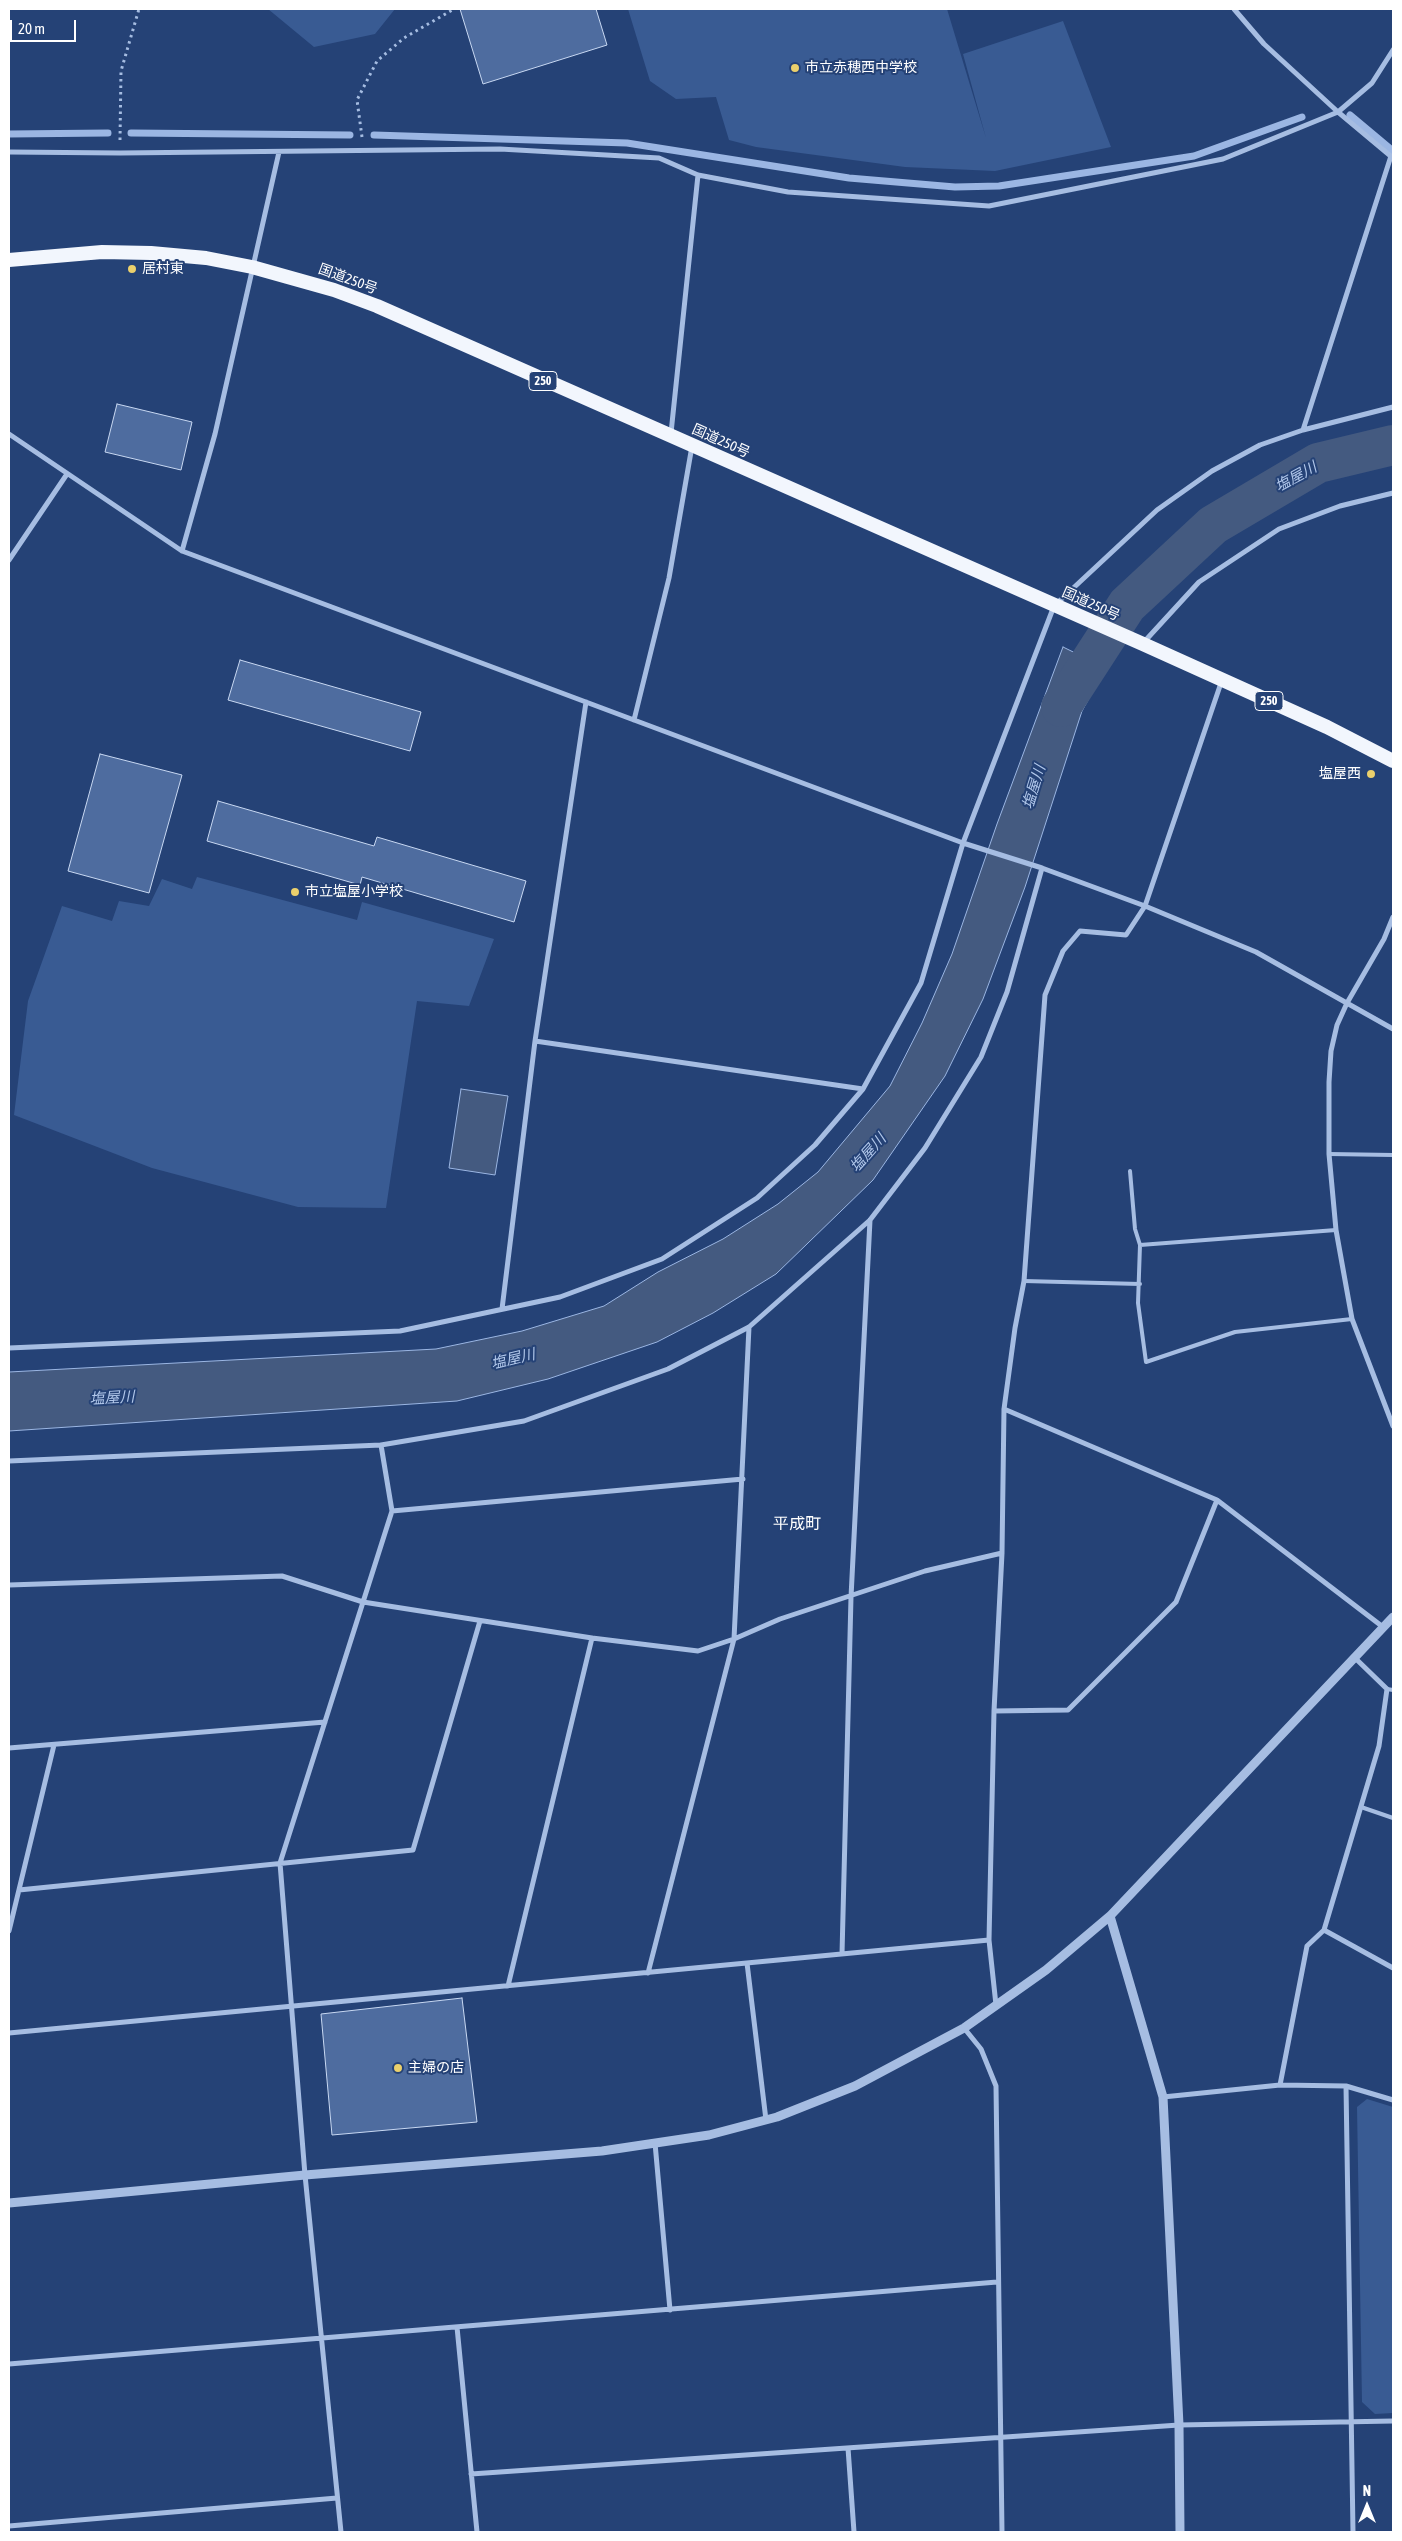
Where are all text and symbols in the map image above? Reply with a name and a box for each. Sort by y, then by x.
scale bar [12,10,79,42]
text: 20 m [18,20,45,37]
place label: 市立赤穂西中学校 [805,60,917,76]
marker: 市立赤穂西中学校 [789,62,801,74]
place label: 居村東 [142,261,184,277]
street label: 国道250号 [316,261,380,297]
marker: 居村東 [126,263,138,275]
road number: 250 [529,372,557,391]
street label: 国道250号 [689,421,753,461]
water label: 塩屋川 [1272,458,1320,496]
street label: 国道250号 [1059,584,1123,624]
road number: 250 [1255,691,1283,710]
water label: 塩屋川 [1019,763,1049,811]
place label: 塩屋西 [1319,766,1361,782]
marker: 塩屋西 [1365,768,1377,780]
place label: 市立塩屋小学校 [305,884,403,900]
marker: 市立塩屋小学校 [289,886,301,898]
water label: 塩屋川 [846,1130,890,1176]
water label: 塩屋川 [489,1345,537,1373]
water label: 塩屋川 [89,1388,135,1408]
district label: 平成町 [773,1514,821,1534]
place label: 主婦の店 [408,2060,464,2076]
marker: 主婦の店 [392,2062,404,2074]
north arrow [1342,2481,1392,2531]
text: N [1363,2483,1371,2499]

